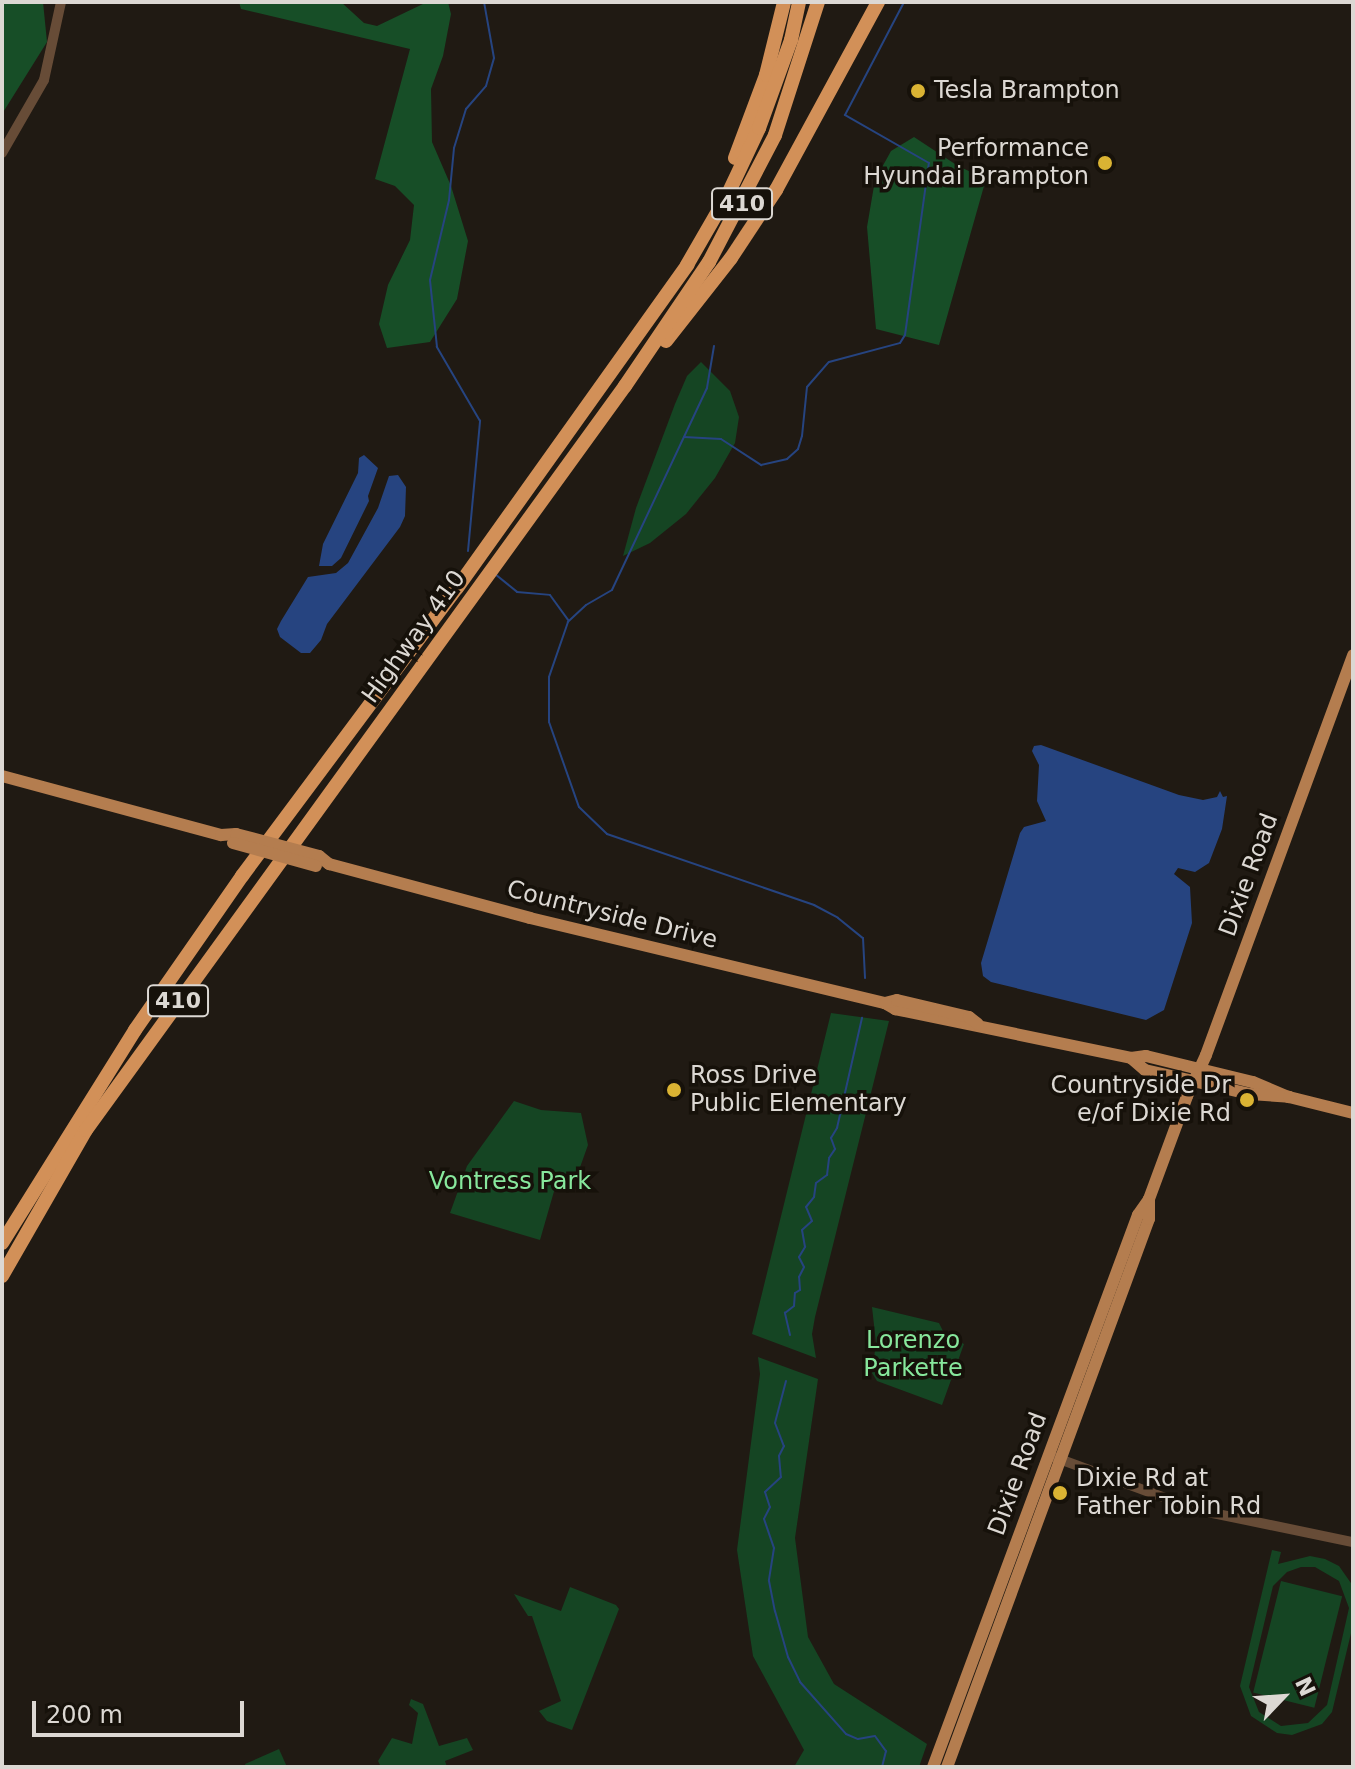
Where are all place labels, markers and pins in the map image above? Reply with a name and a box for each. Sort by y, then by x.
place label: Tesla Brampton [934,77,1120,105]
marker: Tesla Brampton [909,82,927,100]
place label: Performance Hyundai Brampton [863,135,1089,191]
marker: Performance Hyundai Brampton [1096,154,1114,172]
place label: Ross Drive Public Elementary [690,1062,907,1118]
place label: Countryside Dr e/of Dixie Rd [1051,1072,1231,1128]
marker: Ross Drive Public Elementary [665,1081,683,1099]
marker: Countryside Dr e/of Dixie Rd [1238,1091,1256,1109]
place label: Dixie Rd at Father Tobin Rd [1076,1465,1261,1521]
marker: Dixie Rd at Father Tobin Rd [1051,1484,1069,1502]

